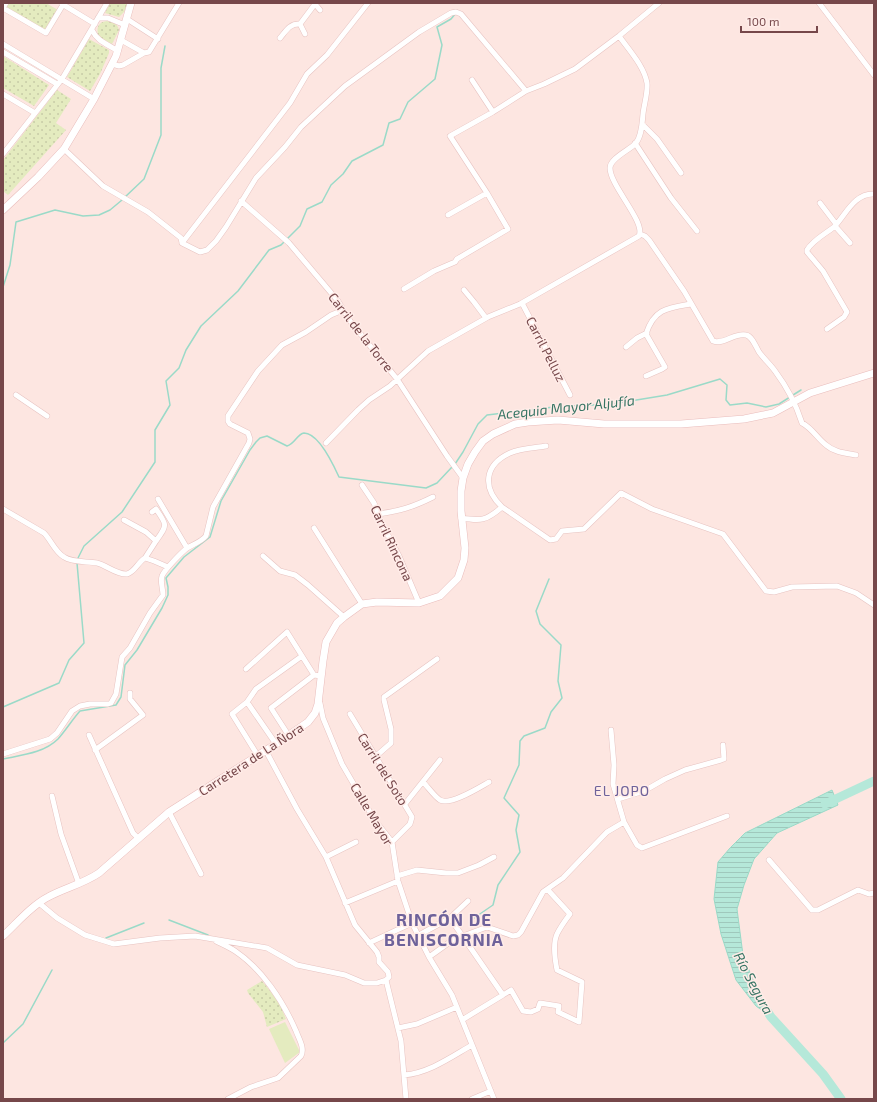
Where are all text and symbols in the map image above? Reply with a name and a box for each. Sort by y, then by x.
scale bar [741,8,817,34]
text: 100 m [747,14,779,28]
street label: Carril de la Torre [325,289,397,375]
street label: Carril Pelluz [523,314,569,384]
water label: Acequia Mayor Aljufía [495,391,636,423]
street label: Carril Rincona [367,503,417,583]
street label: Carretera de La Ñora [196,719,306,799]
street label: Carril del Soto [354,730,412,808]
street label: Calle Mayor [347,780,397,848]
district label: EL JOPO [594,782,650,799]
district label: RINCÓN DE BENISCORNIA [384,909,504,949]
water label: Río Segura [731,949,777,1017]

